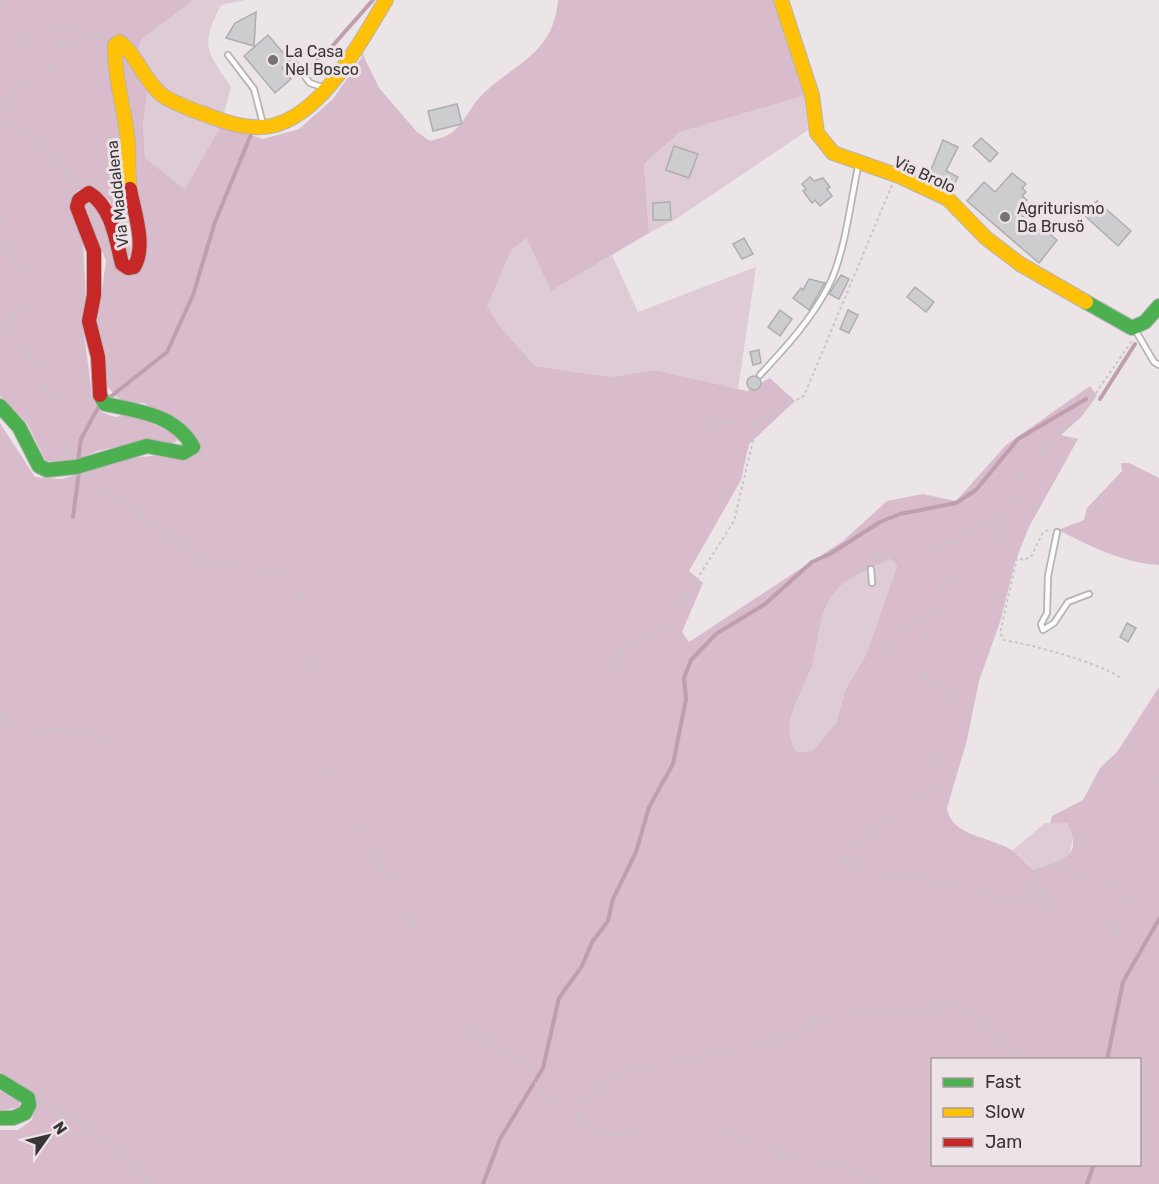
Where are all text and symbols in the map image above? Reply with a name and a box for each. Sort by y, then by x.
place label: La Casa Nel Bosco [285,42,359,79]
marker: La Casa Nel Bosco [266,53,280,67]
street label: Via Maddalena [102,139,133,249]
street label: Via Brolo [891,152,959,197]
place label: Agriturismo Da Brusö [1017,199,1105,236]
marker: Agriturismo Da Brusö [998,210,1012,224]
legend [931,1058,1141,1166]
text: Fast [985,1071,1021,1093]
text: Slow [985,1101,1025,1123]
north arrow [18,1106,78,1166]
text: N [49,1118,71,1138]
text: Jam [985,1131,1022,1153]

